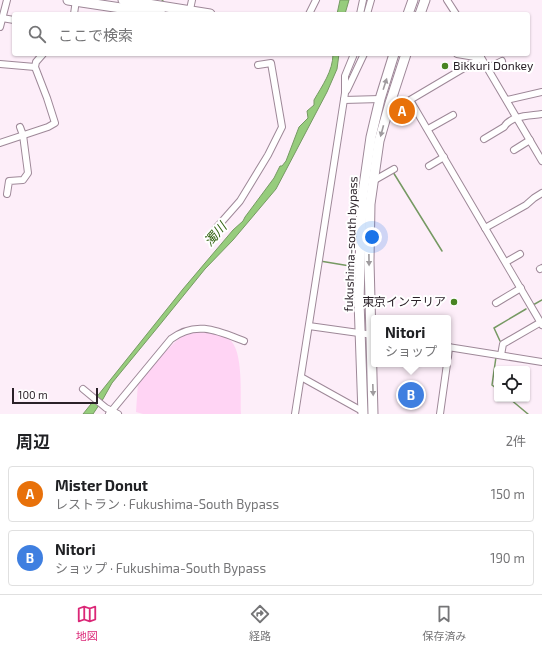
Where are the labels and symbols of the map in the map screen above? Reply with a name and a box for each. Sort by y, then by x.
place label: Bikkuri Donkey [453,58,534,72]
marker: Bikkuri Donkey [440,61,450,71]
one-way arrow [382,77,388,89]
pin: A [389,96,415,126]
one-way arrow [378,125,384,137]
street label: fukushima-south bypass [341,176,359,312]
water label: 濁川 [200,217,231,249]
your location [362,227,382,247]
one-way arrow [366,254,372,267]
place label: 東京インテリア [362,294,446,308]
marker: 東京インテリア [449,297,459,307]
pin: B [398,380,424,410]
one-way arrow [369,384,376,396]
scale bar [12,386,98,405]

